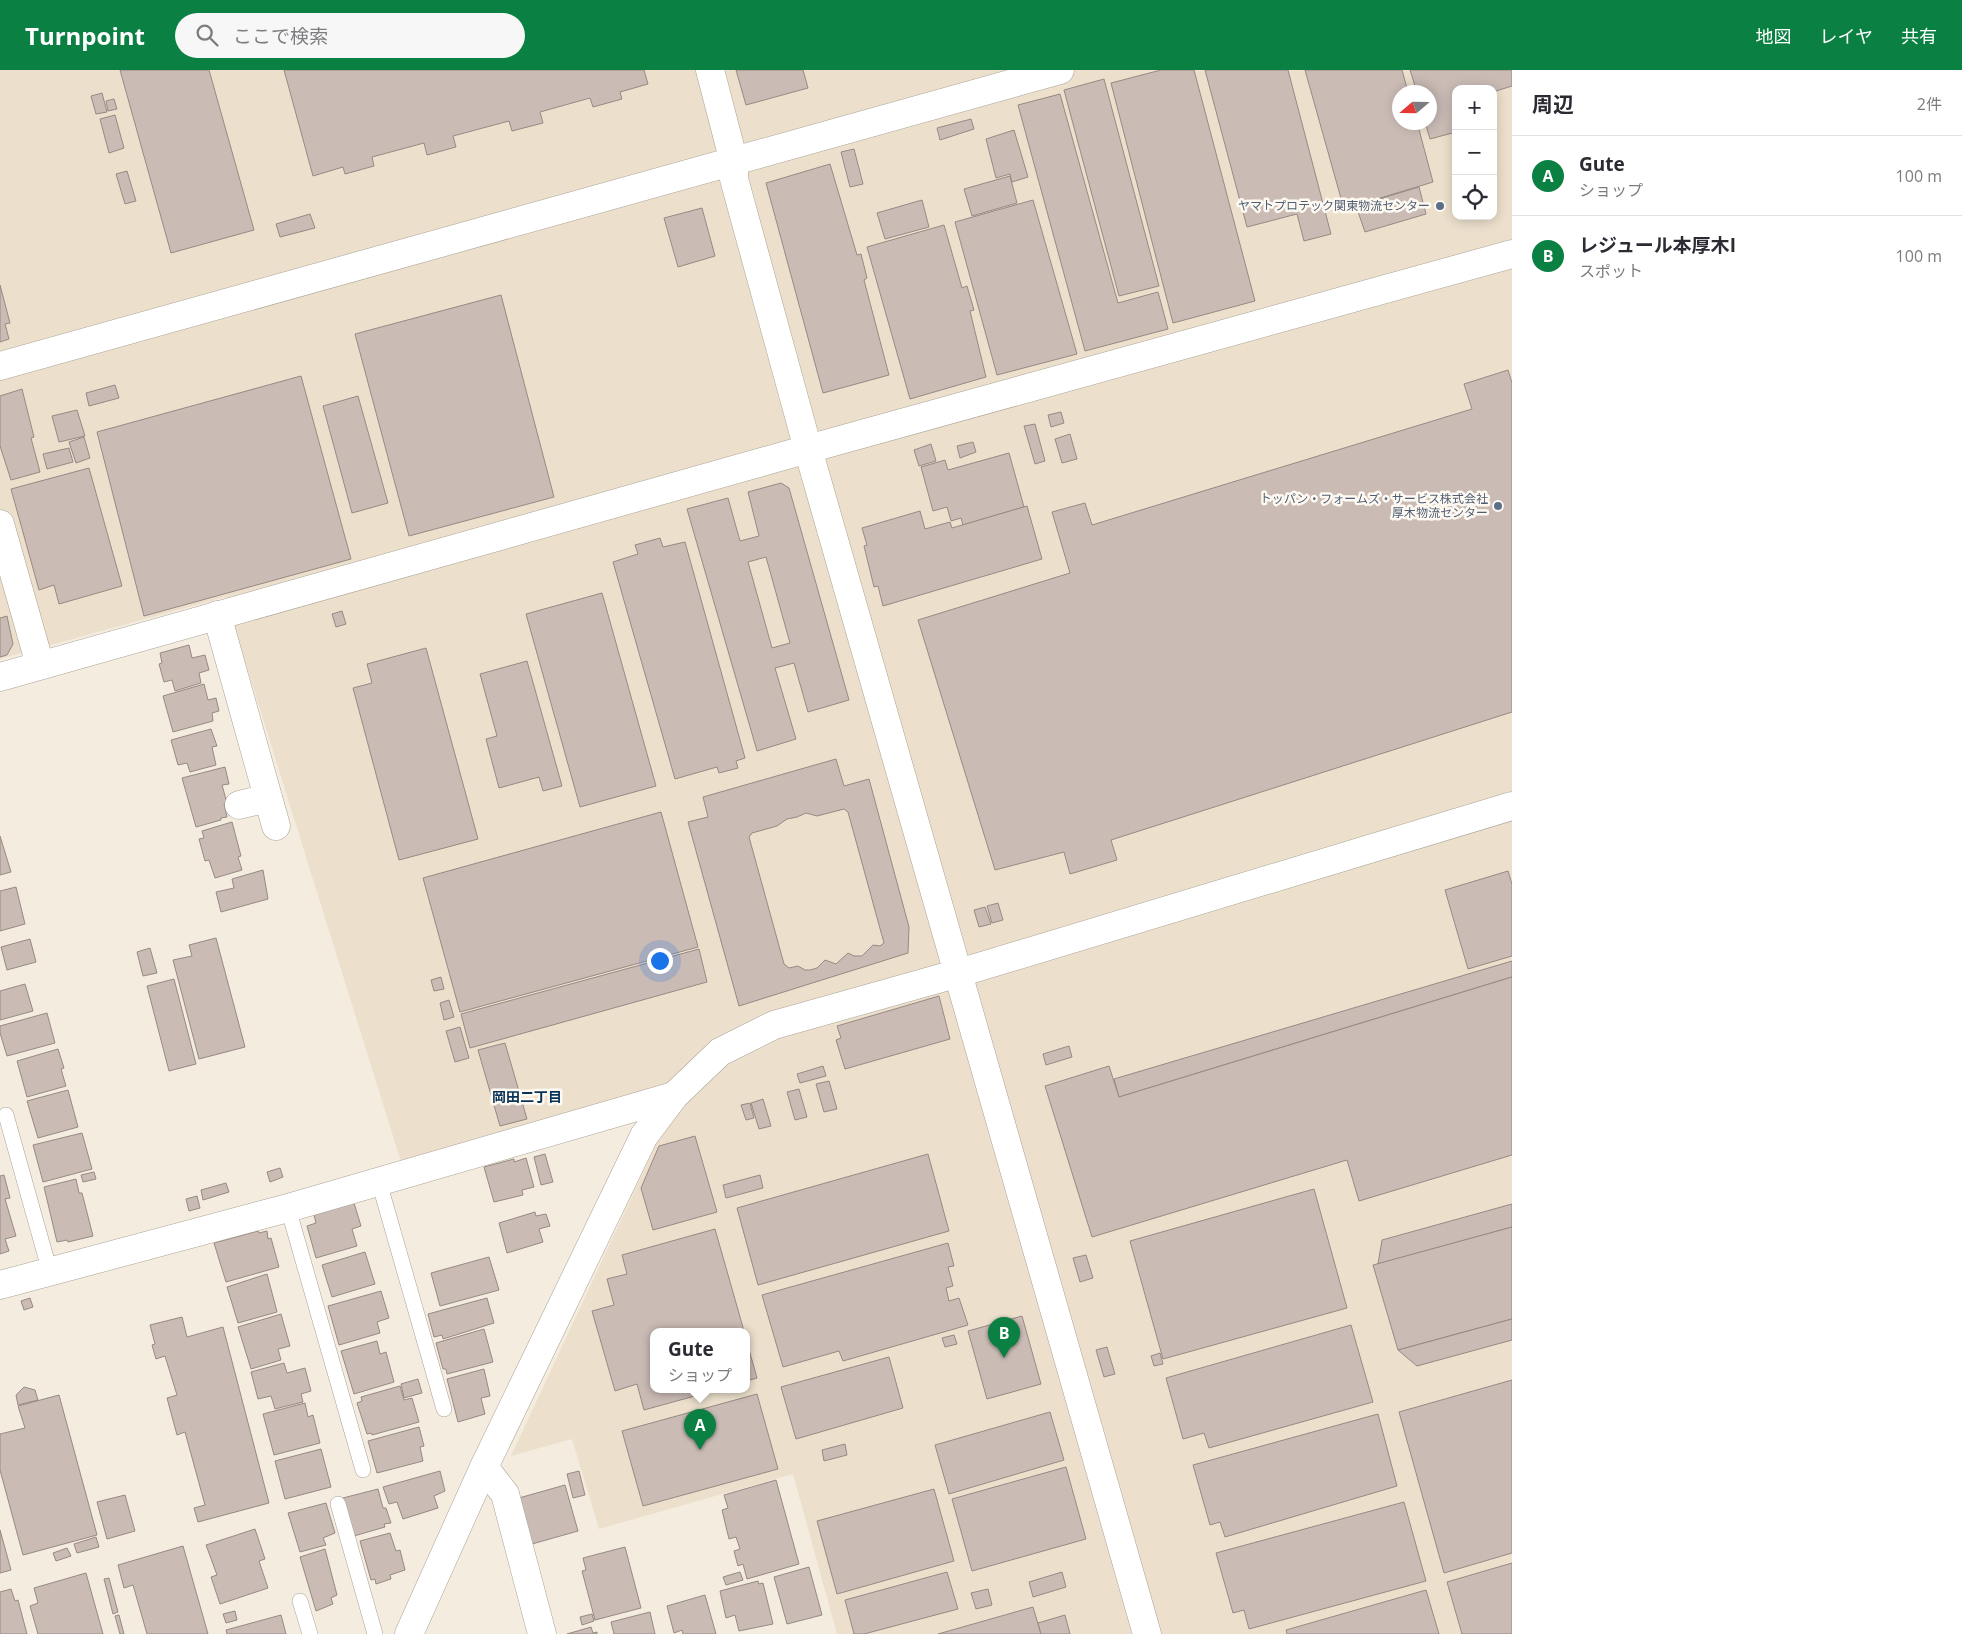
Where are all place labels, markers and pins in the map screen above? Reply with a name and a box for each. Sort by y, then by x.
place label: ヤマトプロテック関東物流センター [1238,197,1430,214]
marker: ヤマトプロテック関東物流センター [1434,200,1446,212]
place label: トッパン・フォームズ・サービス株式会社 厚木物流センター [1260,490,1488,521]
marker: トッパン・フォームズ・サービス株式会社 厚木物流センター [1492,500,1504,512]
pin: B [988,1317,1020,1358]
pin: A [684,1409,716,1450]

